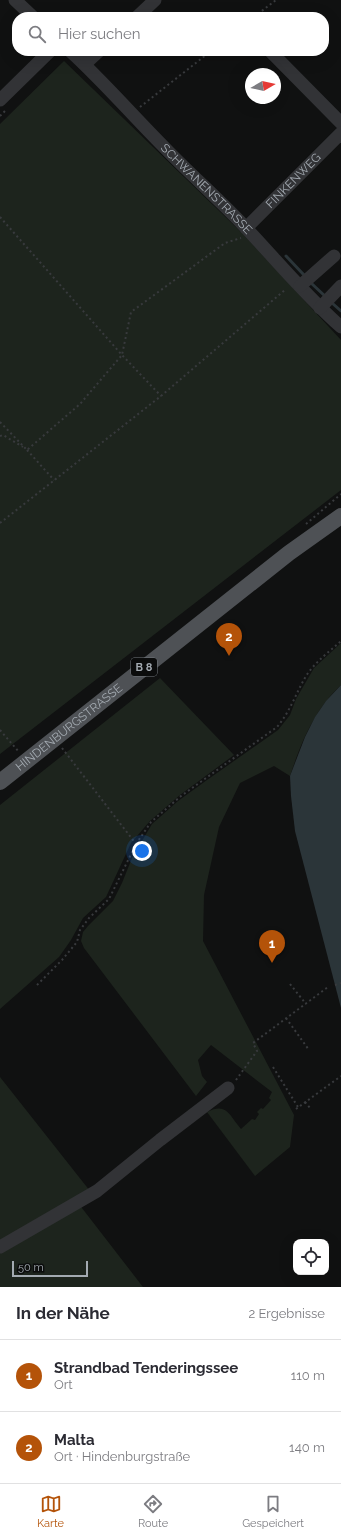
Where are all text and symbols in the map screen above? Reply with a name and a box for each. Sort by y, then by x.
search box [12,12,329,56]
icon: search [26,23,48,45]
text: Hier suchen [58,25,141,43]
north arrow [245,68,281,104]
street label: SCHWANENSTRASSE [158,141,255,237]
street label: FINKENWEG [263,150,324,211]
pin: 2 [216,623,242,656]
road number: B 8 [131,658,157,676]
street label: HINDENBURGSTRASSE [13,681,125,774]
your location [132,841,152,861]
pin: 1 [259,930,285,963]
map controls [293,1239,329,1275]
button: locate [293,1239,329,1275]
scale bar [12,1259,88,1278]
text: 50 m [18,1261,44,1274]
text: In der Nähe [16,1303,110,1323]
text: 2 Ergebnisse [248,1306,325,1321]
text: Strandbad Tenderingssee [54,1359,238,1377]
text: 1 [26,1368,32,1383]
text: 110 m [291,1368,325,1383]
text: Ort [54,1377,73,1392]
text: Malta [54,1431,95,1449]
text: 2 [25,1440,33,1455]
text: 140 m [289,1440,325,1455]
text: Ort · Hindenburgstraße [54,1449,190,1464]
tab: Karte [37,1493,64,1530]
tab: Route [138,1493,168,1530]
tab: Gespeichert [242,1493,304,1530]

